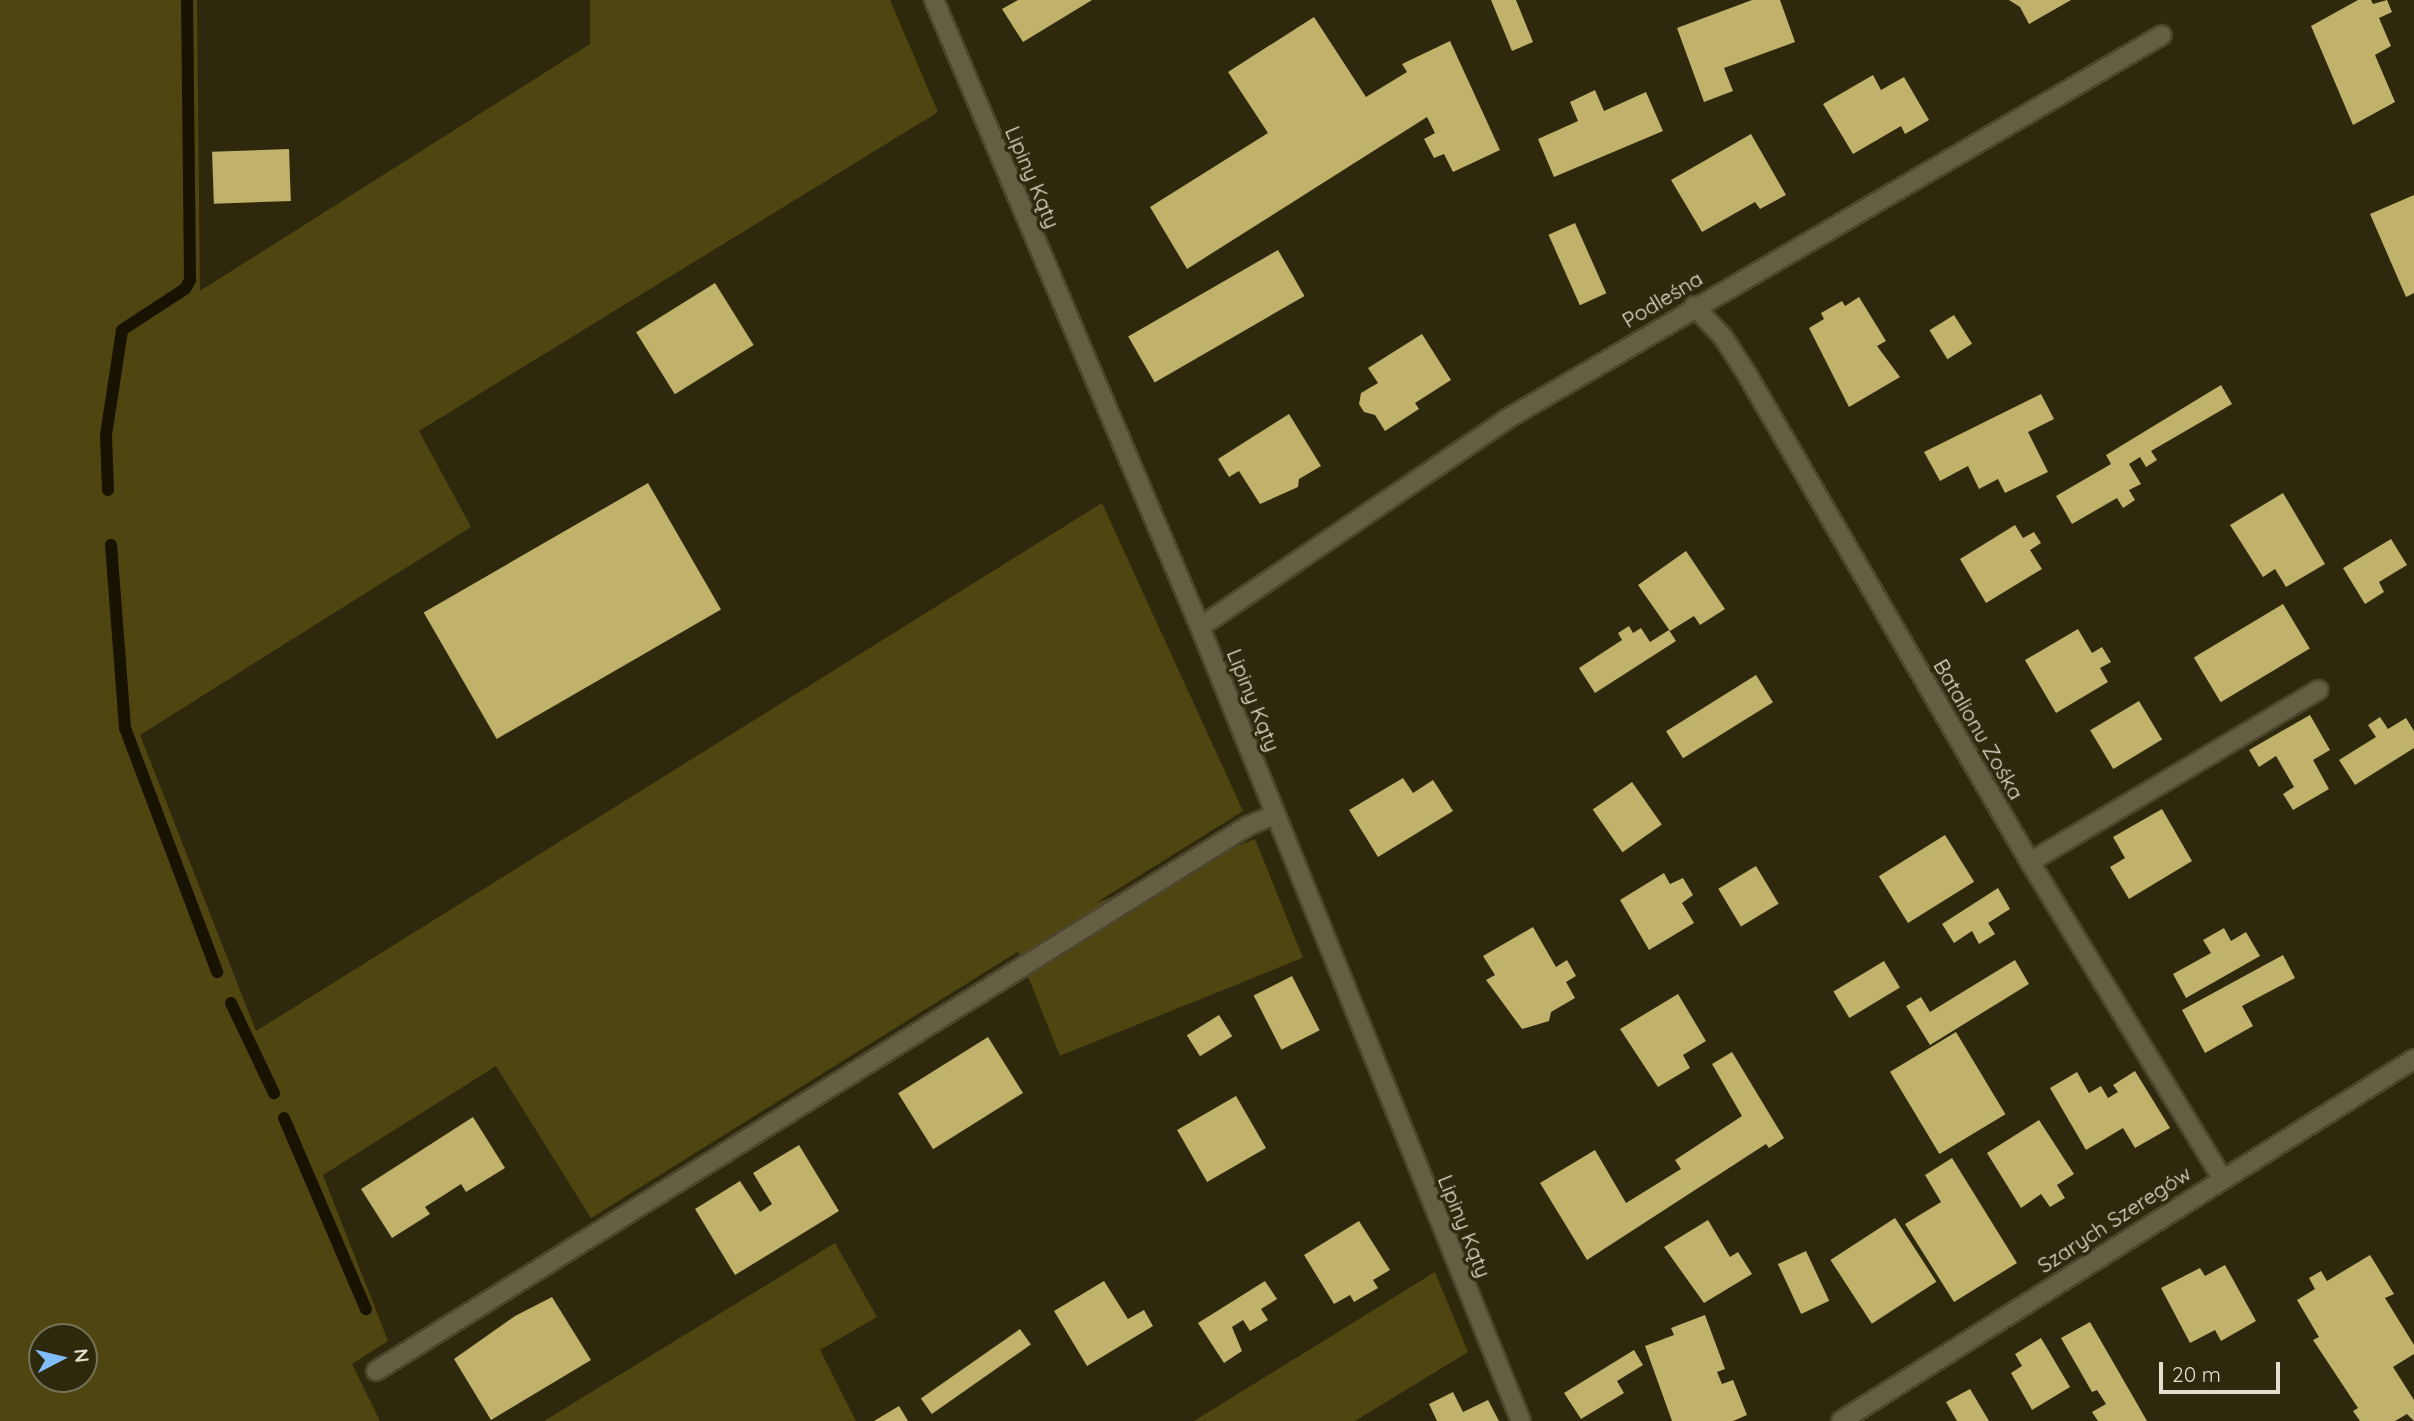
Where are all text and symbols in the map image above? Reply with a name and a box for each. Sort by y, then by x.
street label: Lipiny Kąty [1000,122,1066,232]
street label: Podleśna [1617,265,1707,333]
street label: Lipiny Kąty [1222,645,1286,755]
street label: Batalionu Zośka [1929,654,2029,804]
street label: Szarych Szeregów [2033,1160,2195,1278]
street label: Lipiny Kąty [1433,1171,1497,1281]
north arrow [28,1323,98,1393]
text: N [69,1347,95,1364]
scale bar [2162,1348,2283,1392]
text: 20 m [2172,1361,2221,1387]

